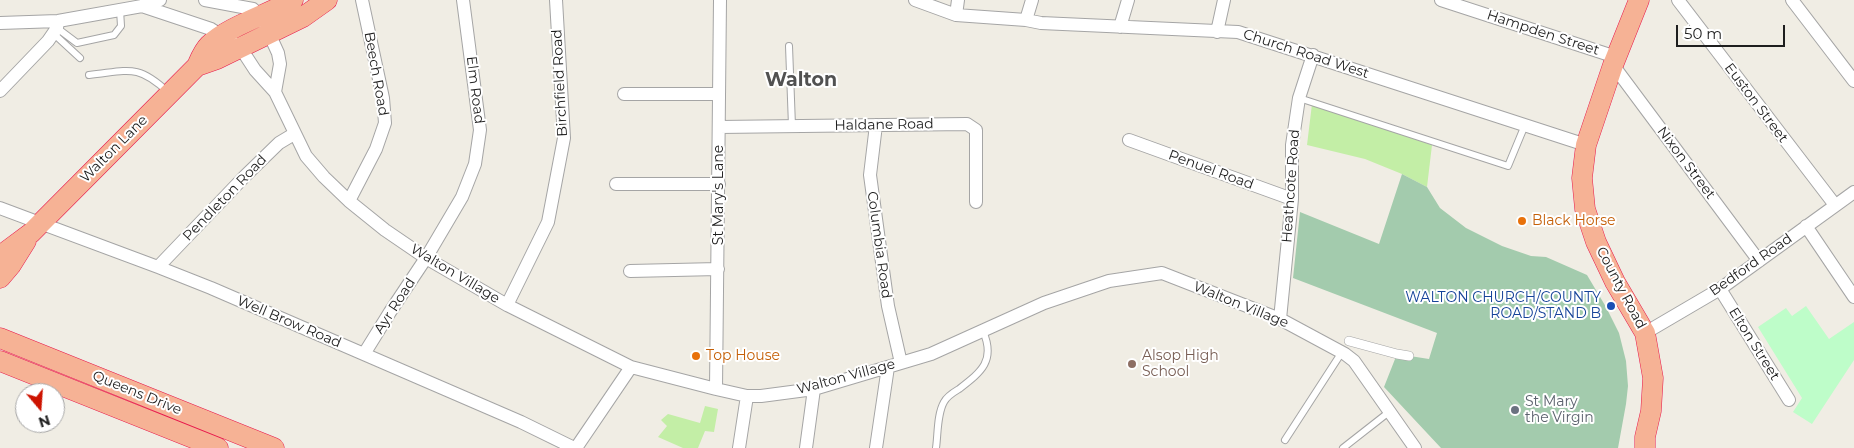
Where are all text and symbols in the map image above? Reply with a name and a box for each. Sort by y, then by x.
street label: Hampden Street [1485,7,1601,59]
scale bar [1679,15,1788,47]
text: 50 m [1684,24,1722,43]
street label: Church Road West [1241,26,1371,82]
street label: Birchfield Road [549,29,571,137]
street label: Beech Road [360,31,392,117]
street label: Elm Road [463,55,487,125]
street label: Euston Street [1721,60,1791,146]
district label: Walton [765,69,837,91]
street label: Walton Lane [77,112,151,186]
street label: Haldane Road [834,116,934,134]
street label: Nixon Street [1653,123,1719,203]
street label: Heathcote Road [1279,129,1303,243]
street label: St Mary's Lane [711,145,727,245]
street label: Penuel Road [1166,147,1256,193]
street label: Pendleton Road [180,151,270,245]
street label: Columbia Road [863,190,895,300]
place label: Black Horse [1532,213,1615,229]
marker: Black Horse [1516,215,1528,227]
street label: Bedford Road [1706,230,1796,300]
street label: Walton Village [407,241,503,307]
street label: County Road [1592,244,1650,332]
street label: Ayr Road [371,275,419,337]
street label: Walton Village [1191,278,1291,332]
place label: WALTON CHURCH/COUNTY ROAD/STAND B [1405,290,1601,322]
street label: Well Brow Road [234,292,344,352]
marker: WALTON CHURCH/COUNTY ROAD/STAND B [1605,300,1617,312]
street label: Elton Street [1725,304,1783,384]
place label: Top House [706,348,780,364]
place label: Alsop High School [1142,348,1219,381]
marker: Top House [690,350,702,362]
street label: Walton Village [795,356,897,398]
marker: Alsop High School [1126,358,1138,370]
street label: Queens Drive [90,367,184,419]
north arrow [15,383,65,433]
place label: St Mary the Virgin [1525,394,1594,427]
marker: St Mary the Virgin [1509,404,1521,416]
text: N [36,411,52,432]

